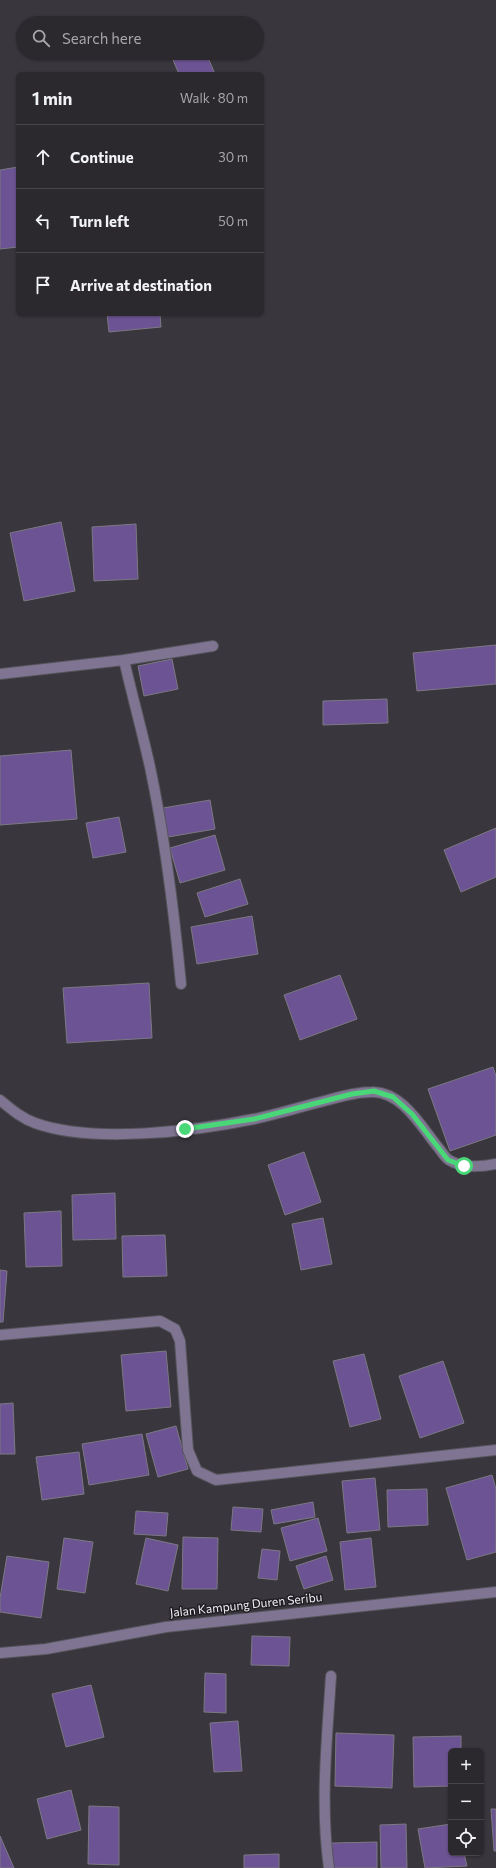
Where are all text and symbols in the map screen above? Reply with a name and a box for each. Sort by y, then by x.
search box [16,16,264,60]
icon: search [30,27,52,49]
text: Search here [62,29,141,47]
text: 1 min [32,88,72,109]
text: Walk · 80 m [180,90,248,106]
icon: ahead [32,146,54,168]
text: Continue [70,148,134,166]
text: 30 m [218,149,248,165]
icon: left [32,210,54,232]
text: Turn left [70,212,129,230]
text: 50 m [218,213,248,229]
icon: arrive [32,274,54,296]
text: Arrive at destination [70,276,212,294]
route end [176,1120,194,1138]
route start [455,1157,473,1175]
street label: Jalan Kampung Duren Seribu [169,1589,323,1620]
map controls [448,1748,484,1856]
button: + [448,1748,484,1784]
button: − [448,1784,484,1820]
button: locate [448,1820,484,1856]

